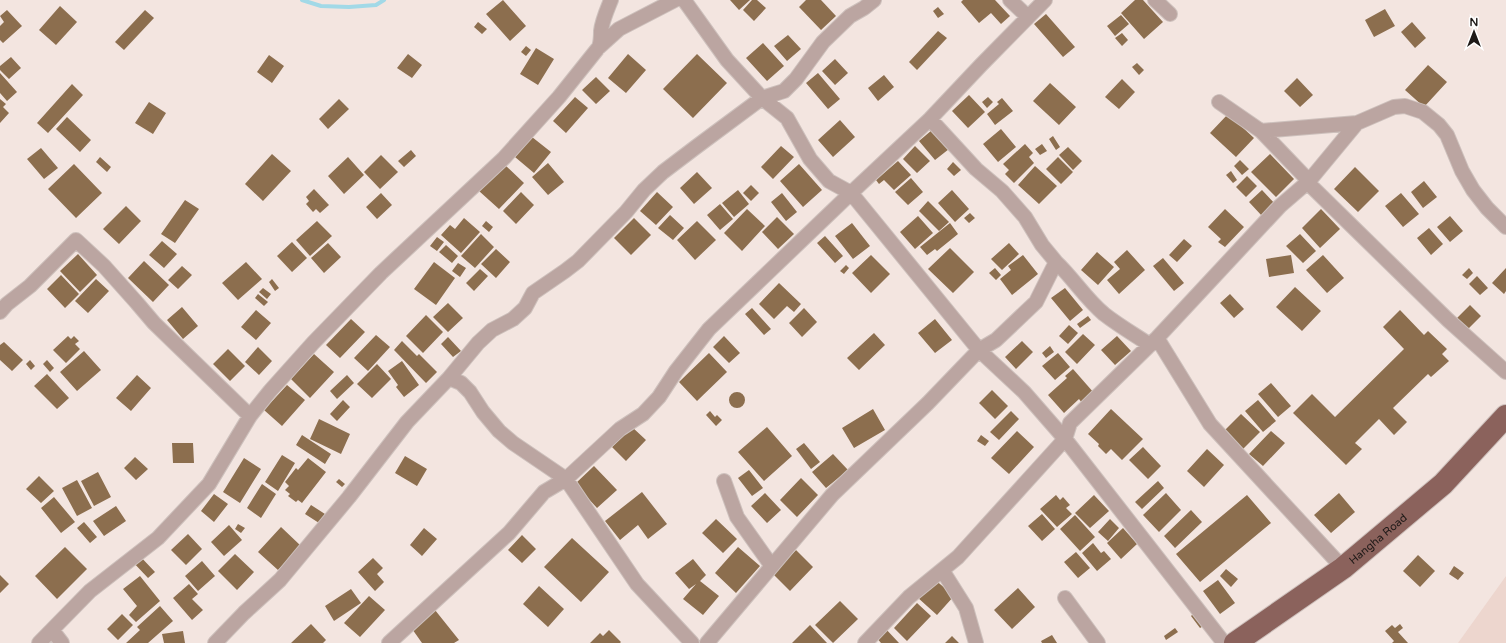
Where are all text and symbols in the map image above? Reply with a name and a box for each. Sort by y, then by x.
north arrow [1454,12,1494,52]
text: N [1470,16,1478,29]
street label: Hangha Road [1346,511,1409,567]

